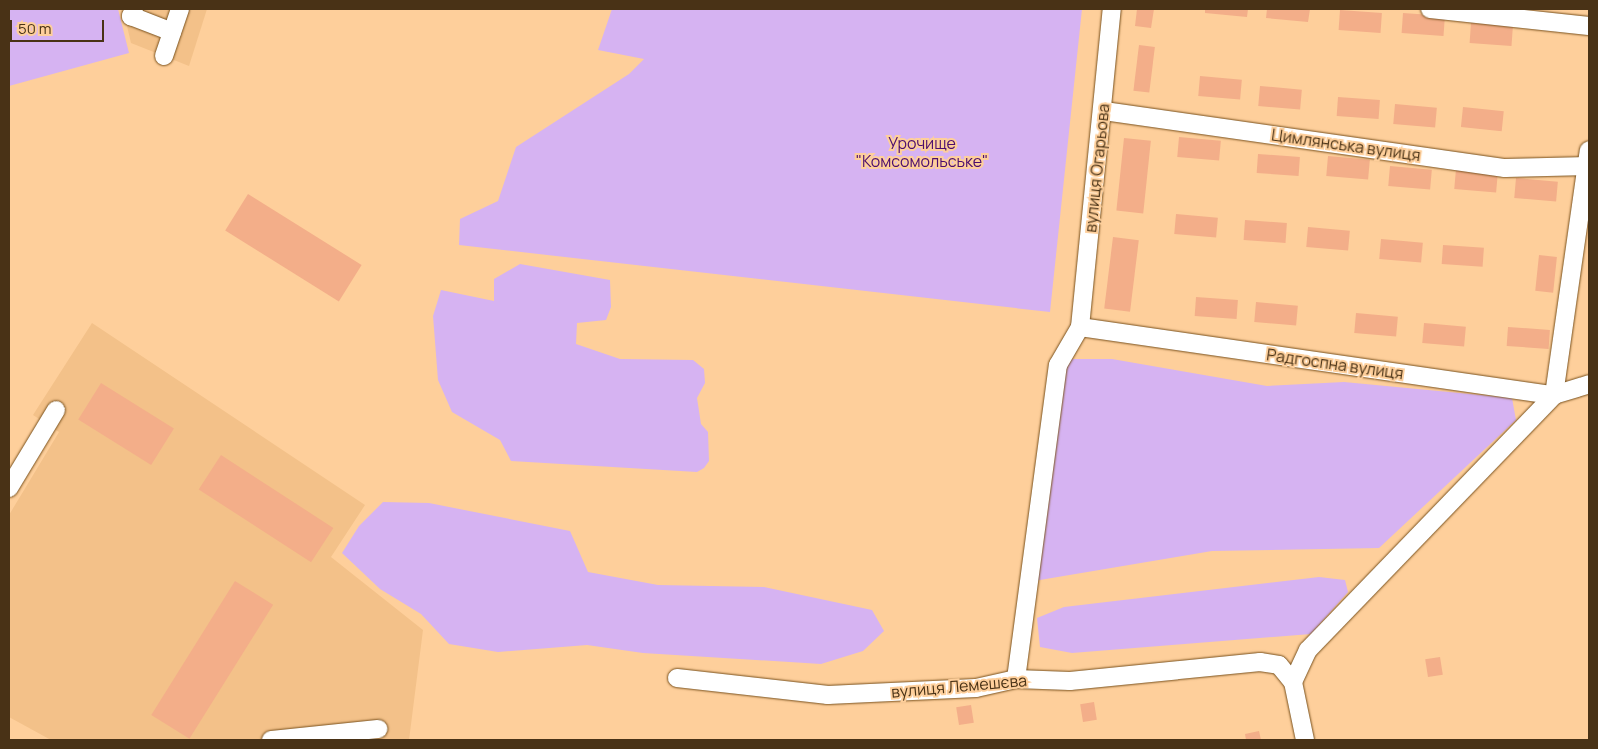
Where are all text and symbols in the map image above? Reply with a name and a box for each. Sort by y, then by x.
scale bar [12,10,106,42]
text: 50 m [18,18,52,39]
street label: вулиця Огарьова [1081,103,1113,233]
street label: Цимлянська вулиця [1270,125,1422,165]
park label: Урочище "Комсомольське" [856,133,988,171]
street label: Радгоспна вулиця [1265,345,1405,383]
street label: вулиця Лемешєва [890,671,1028,701]

